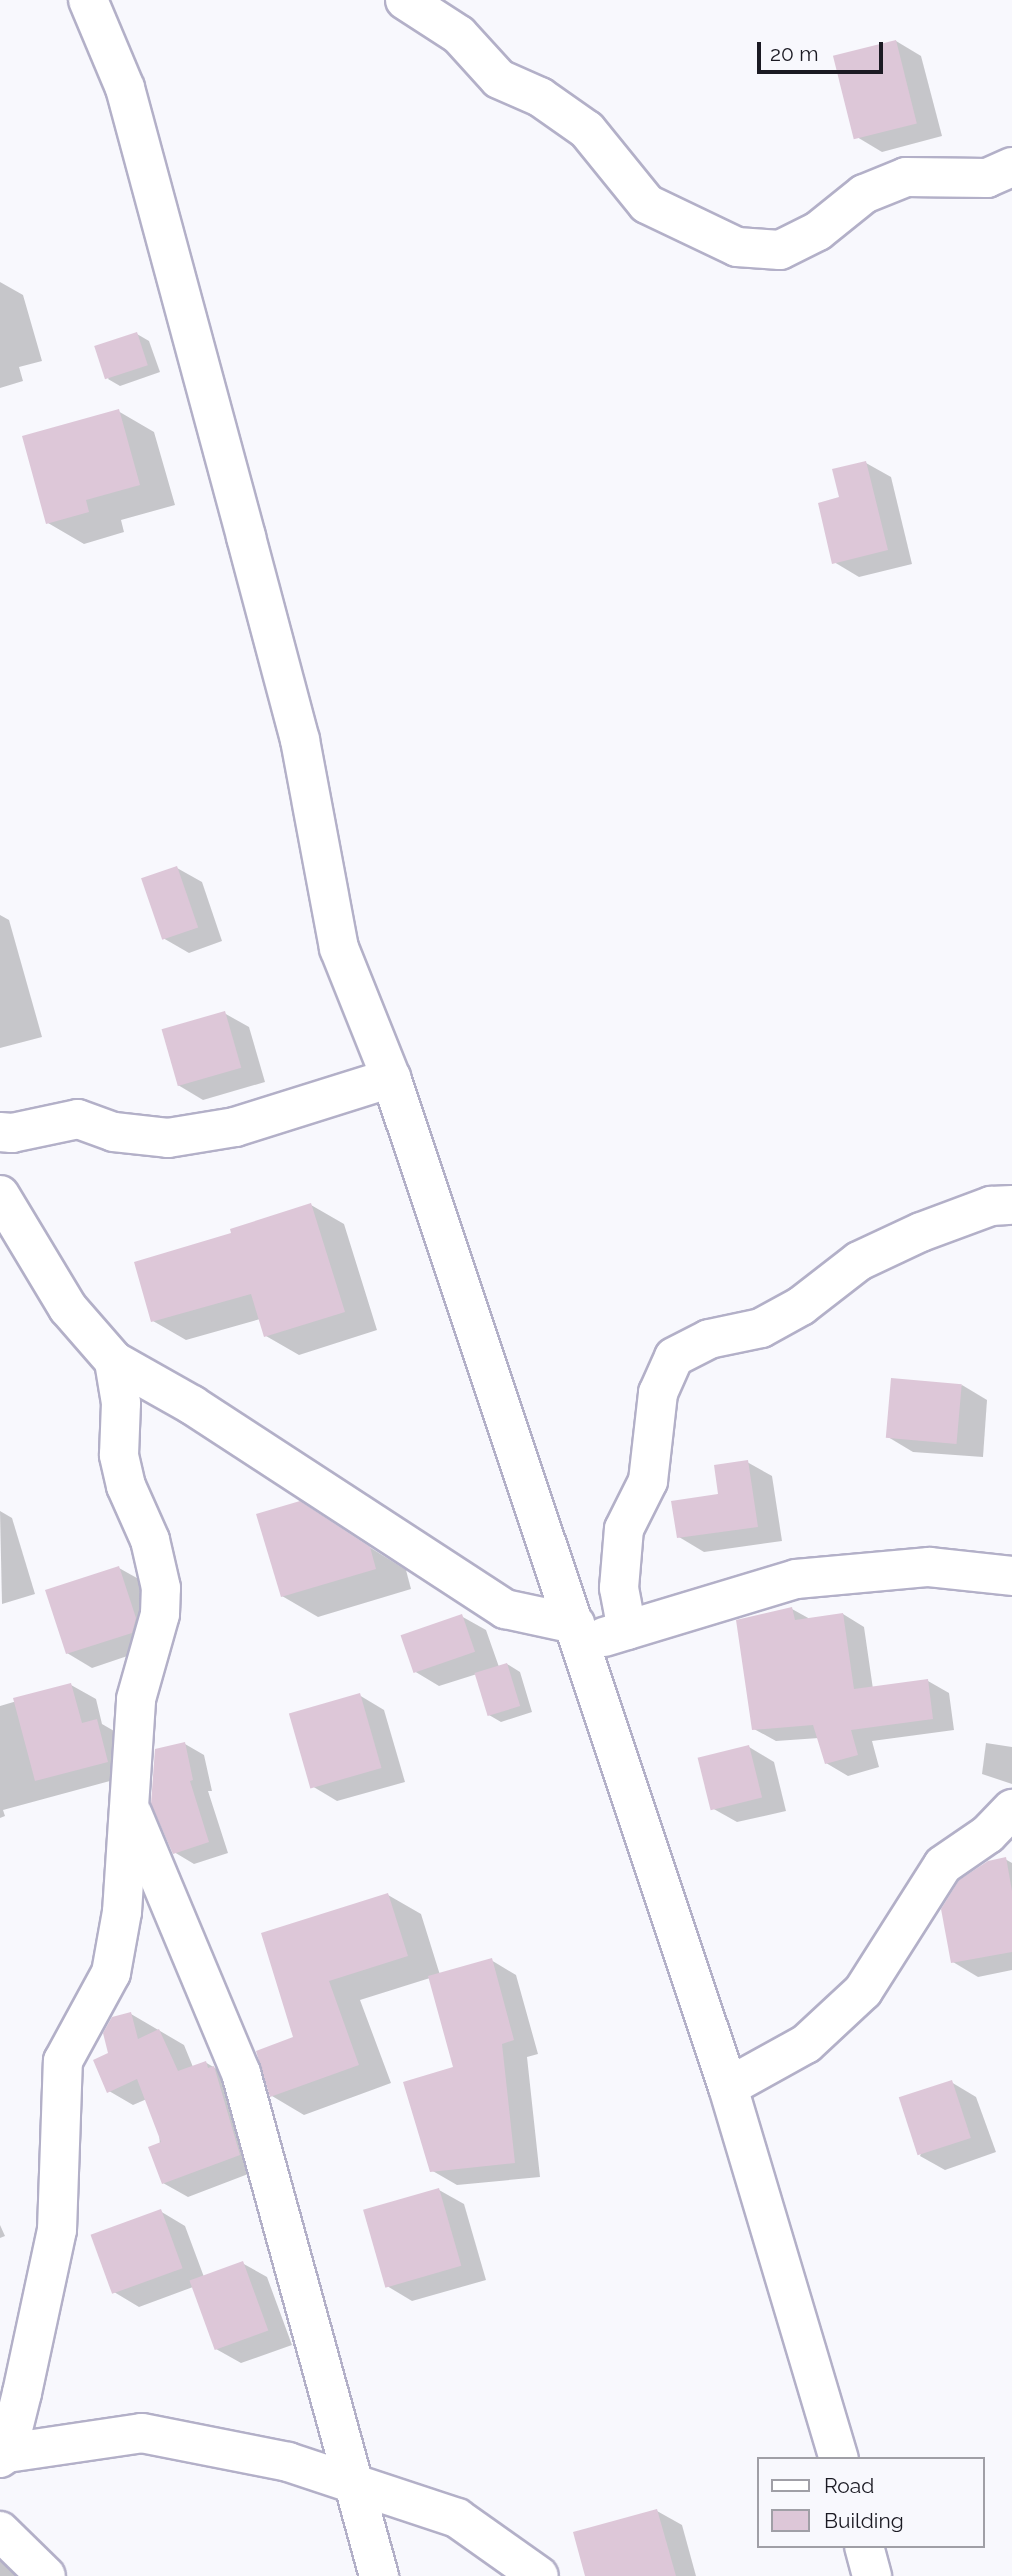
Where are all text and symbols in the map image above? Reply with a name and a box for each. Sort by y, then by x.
scale bar [760,28,886,72]
text: 20 m [770,41,818,66]
legend [757,2457,984,2548]
text: Road [824,2473,874,2498]
text: Building [824,2508,904,2533]

